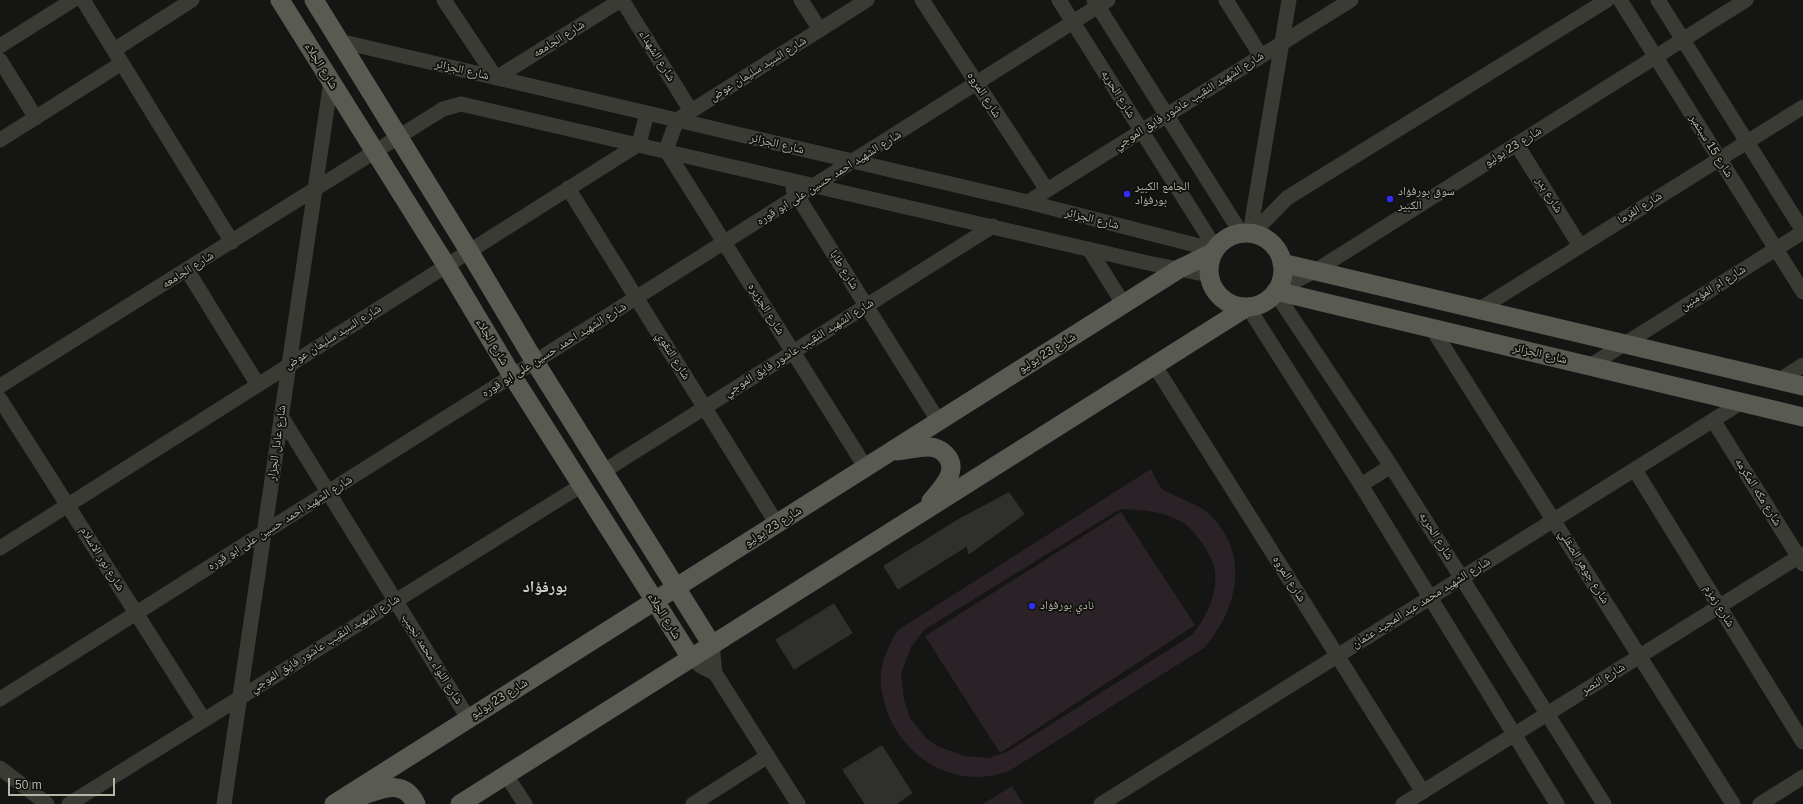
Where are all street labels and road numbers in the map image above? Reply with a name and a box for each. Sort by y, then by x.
street label: شارع الجامعه [530,17,588,61]
street label: شارع الشهداء [636,28,678,84]
street label: شارع السيد سليمان عوض [707,33,809,105]
street label: شارع الجلاء [301,40,341,92]
street label: شارع الشهيد النقيب عاشور فايق الموجي [1111,49,1267,153]
street label: شارع الجزائر [433,57,491,83]
street label: شارع الحريه [1098,67,1138,121]
street label: شارع المروه [964,69,1004,121]
street label: شارع 15 سبتمبر [1686,112,1736,180]
street label: شارع 23 يوليو [1482,124,1544,170]
street label: شارع الشهيد احمد حسين على ابو قوره [754,127,904,229]
street label: شارع الجزائر [748,131,806,157]
street label: شارع بدر [1532,174,1566,216]
street label: شارع الفرما [1615,189,1665,227]
street label: شارع الجزائر [1063,205,1121,233]
street label: شارع الجامعه [159,248,217,292]
street label: شارع طابا [826,248,862,292]
street label: شارع ام المؤمنين [1678,262,1748,314]
street label: شارع الجزيره [744,280,788,338]
street label: شارع الشهيد النقيب عاشور فايق الموجي [721,296,877,400]
street label: شارع الشهيد احمد حسين على ابو قوره [479,299,629,401]
street label: شارع السيد سليمان عوض [282,301,384,373]
street label: شارع الجلاء [472,316,512,368]
street label: شارع التقوي [653,329,693,383]
street label: شارع 23 يوليو [1016,330,1078,376]
street label: شارع الجزائر [1511,341,1569,367]
street label: شارع عادل الجزار [265,404,289,482]
street label: شارع مكه المكرمه [1731,455,1785,529]
street label: شارع الشهيد احمد حسين على ابو قوره [205,472,355,574]
street label: شارع 23 يوليو [742,504,804,550]
street label: شارع الحريه [1416,509,1456,563]
street label: شارع نور الاسلام [77,524,127,594]
street label: شارع جوهر الصقلي [1556,527,1612,607]
street label: شارع المروه [1269,553,1309,605]
street label: شارع الشهيد محمد عبد المجيد عثمان [1349,554,1493,652]
street label: شارع زمزم [1700,582,1738,630]
street label: شارع الجلاء [644,590,684,642]
street label: شارع الشهيد النقيب عاشور فايق الموجي [247,592,403,696]
street label: شارع اللواء محمد نجيب [398,611,466,707]
street label: شارع النصر [1578,660,1628,698]
street label: شارع 23 يوليو [468,676,530,722]

